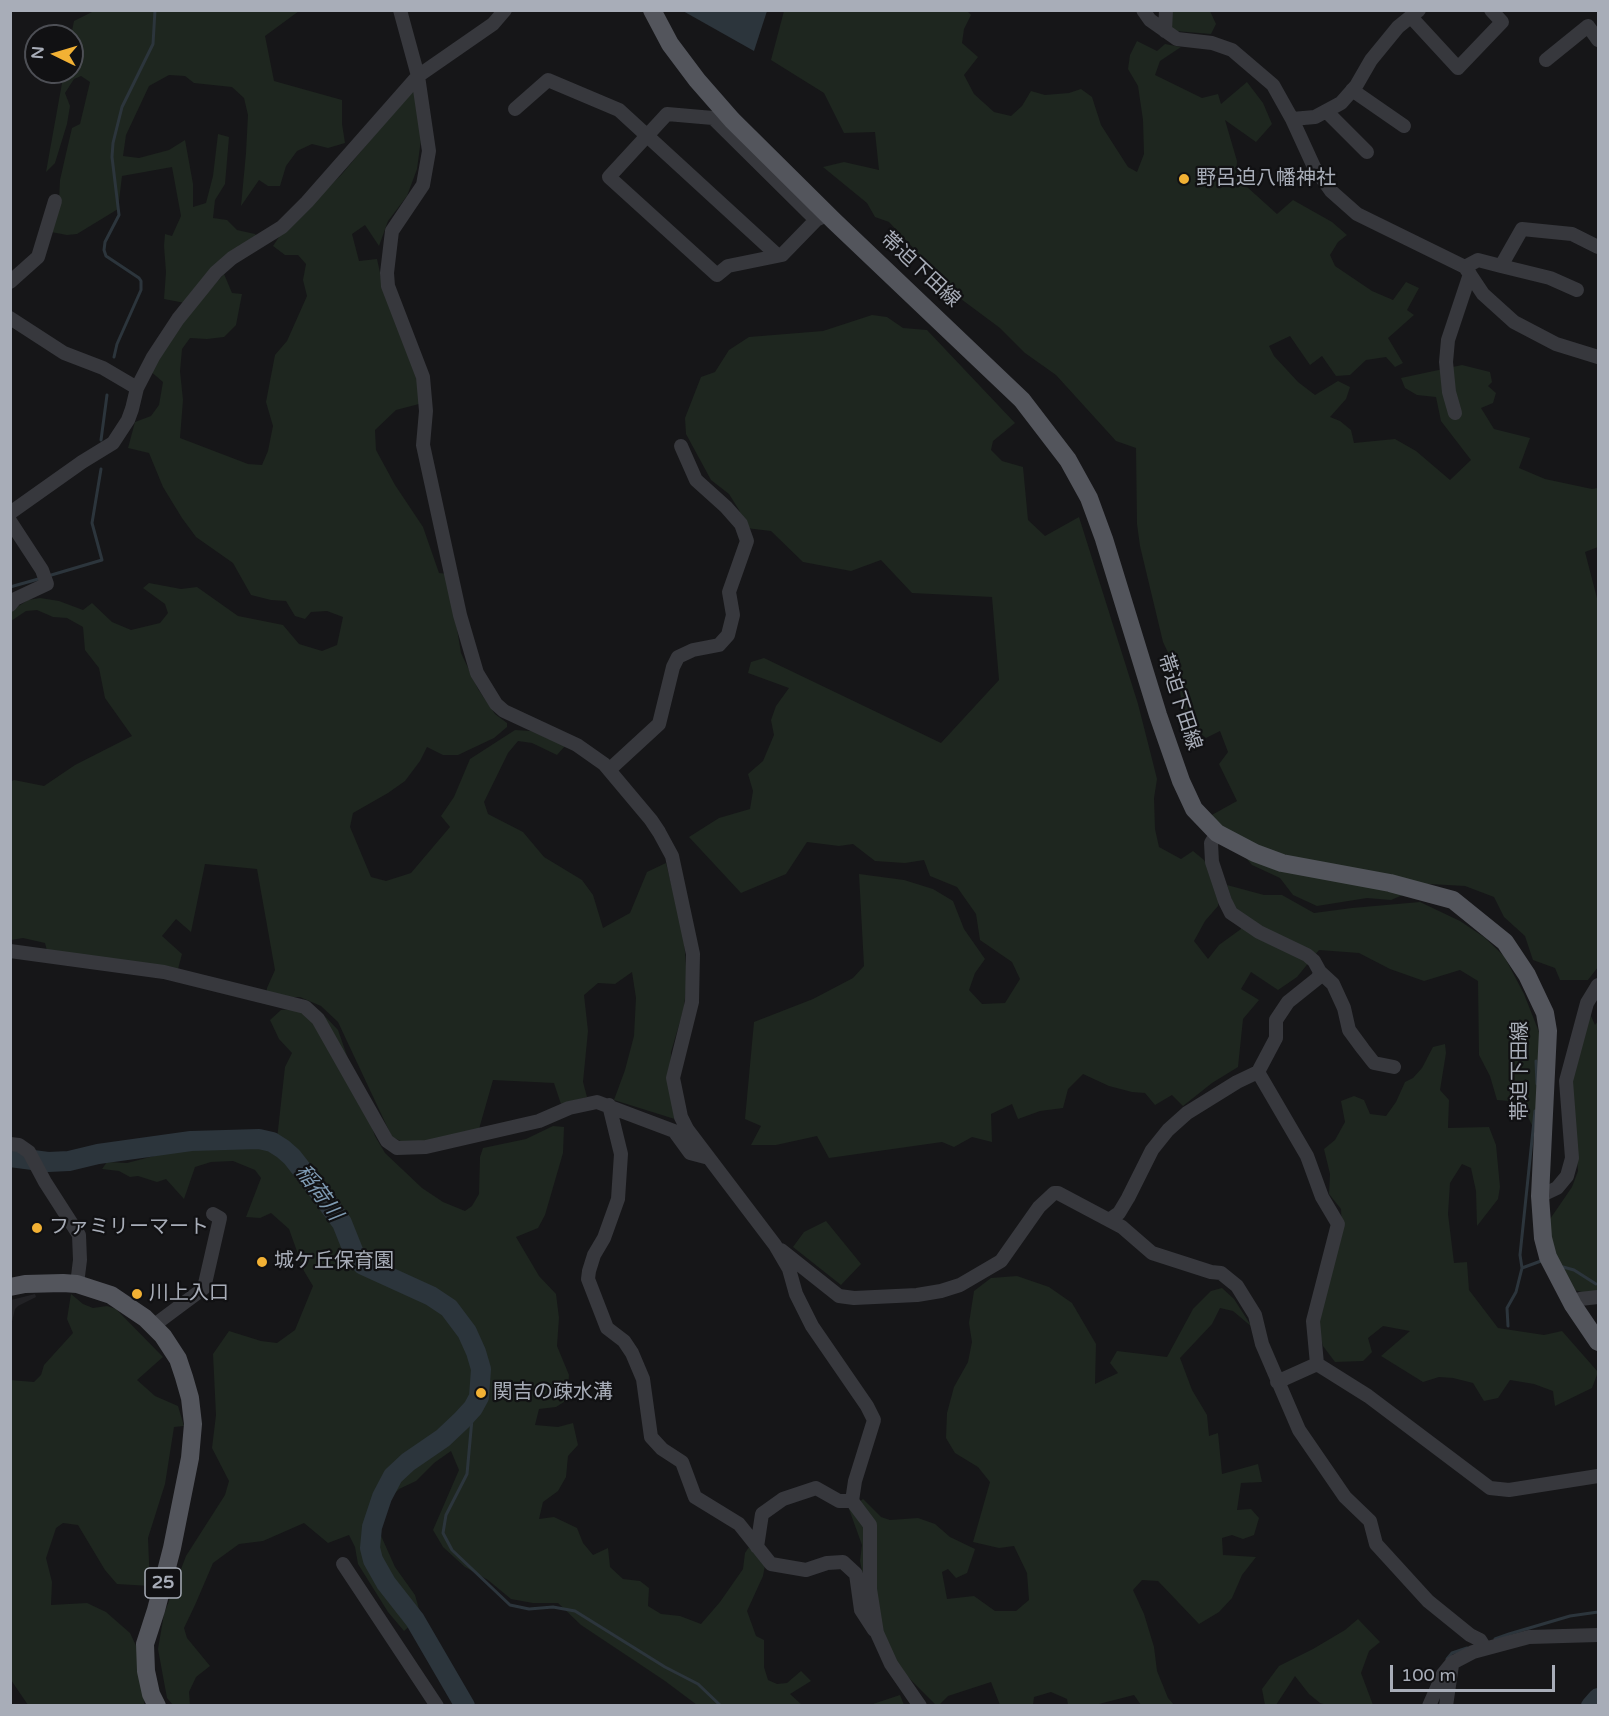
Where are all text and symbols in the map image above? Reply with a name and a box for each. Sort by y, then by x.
north arrow [24,24,84,84]
text: N [28,45,49,60]
place label: 野呂迫八幡神社 [1196,167,1336,191]
marker: 野呂迫八幡神社 [1177,172,1191,186]
street label: 帯迫下田線 [875,227,965,313]
street label: 帯迫下田線 [1152,651,1206,753]
street label: 帯迫下田線 [1509,1021,1533,1121]
water label: 稲荷川 [289,1160,347,1226]
place label: ファミリーマート [49,1216,209,1240]
marker: ファミリーマート [30,1221,44,1235]
place label: 城ケ丘保育園 [274,1250,394,1274]
marker: 城ケ丘保育園 [255,1255,269,1269]
place label: 川上入口 [149,1282,229,1306]
marker: 川上入口 [130,1287,144,1301]
place label: 関吉の疎水溝 [493,1381,613,1405]
marker: 関吉の疎水溝 [474,1386,488,1400]
road number: 25 [145,1568,181,1598]
scale bar [1393,1653,1558,1691]
text: 100 m [1401,1664,1456,1686]

